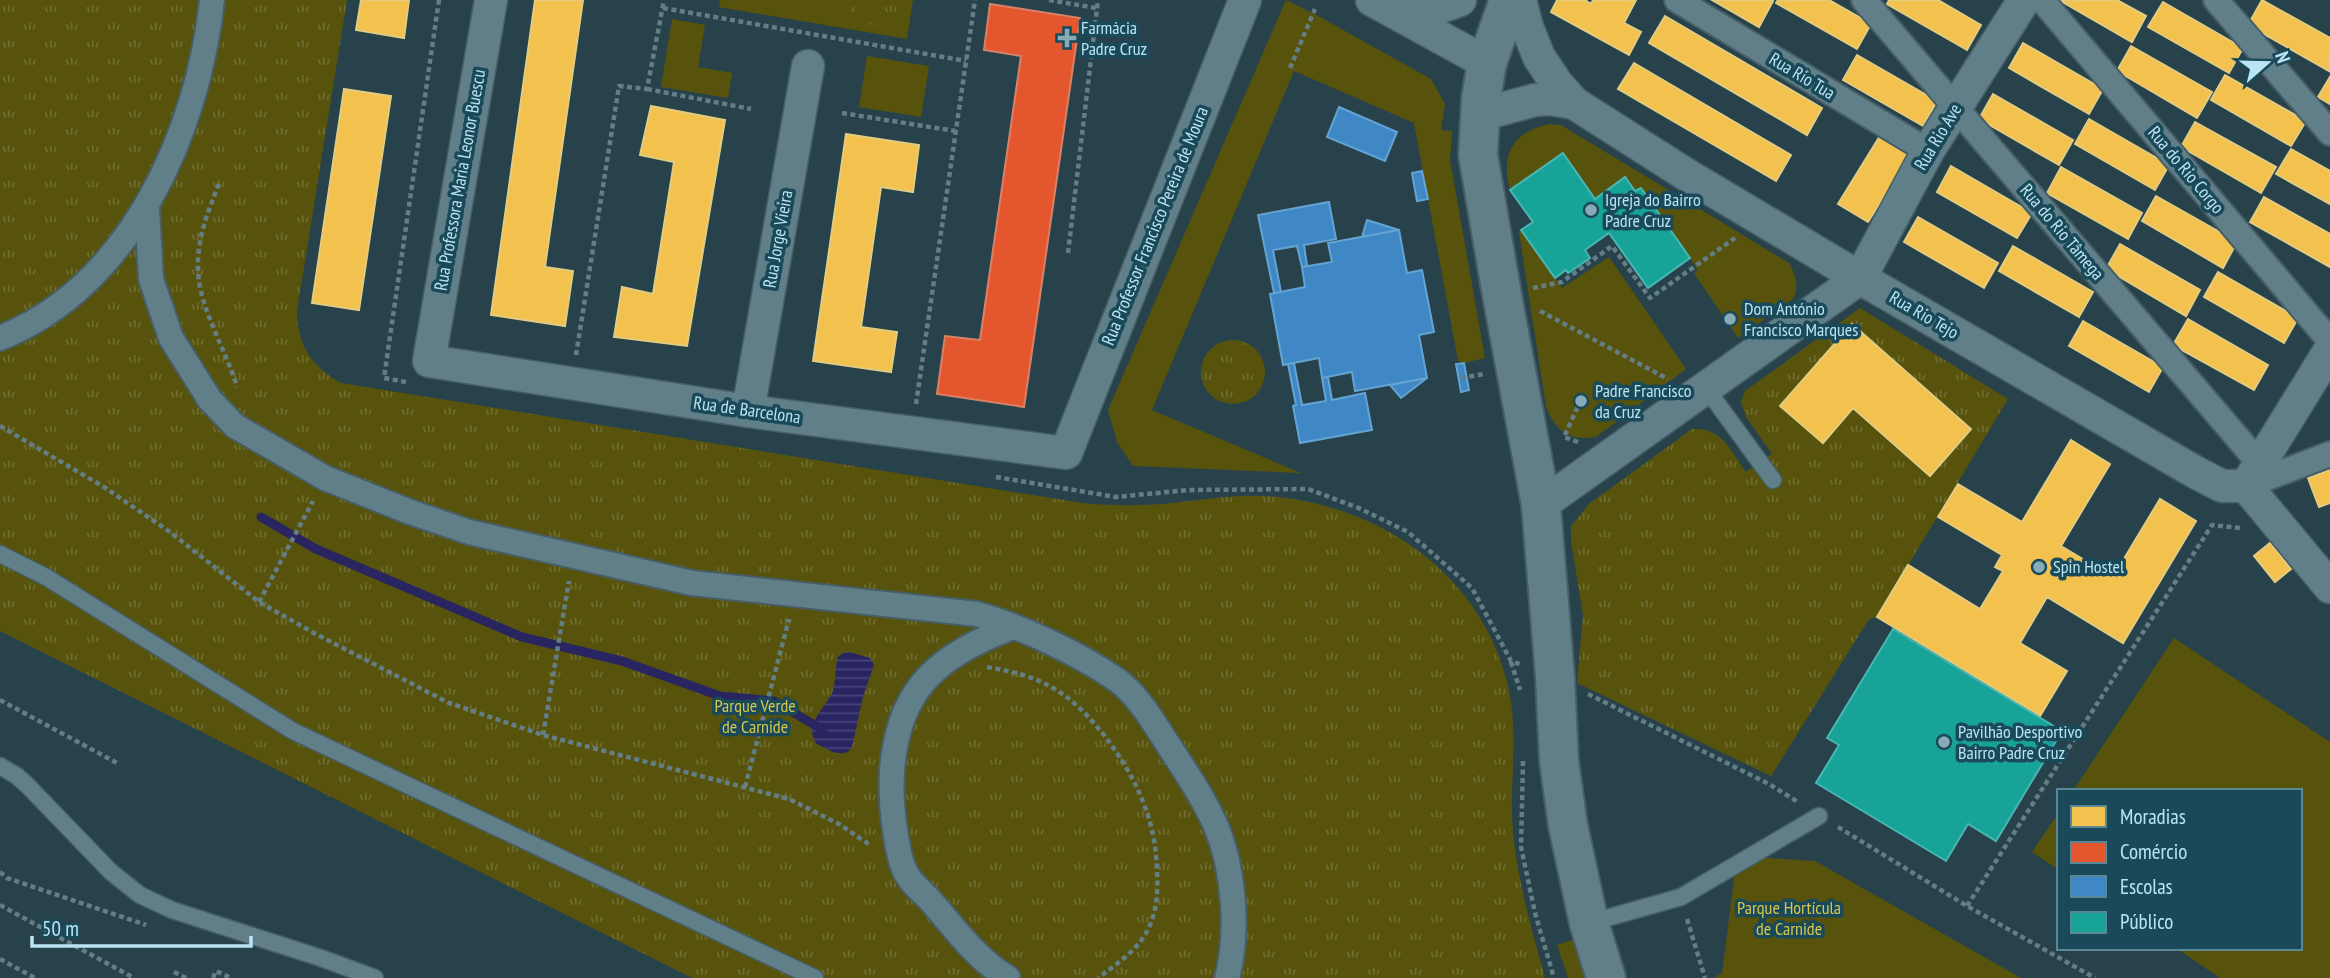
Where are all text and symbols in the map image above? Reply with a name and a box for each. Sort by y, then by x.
place label: Farmácia Padre Cruz [1081,16,1147,60]
north arrow [2232,28,2302,98]
marker: Farmácia Padre Cruz [1059,30,1075,46]
street label: Rua Rio Tua [1765,47,1839,104]
text: N [2270,48,2296,66]
street label: Rua Professora Maria Leonor Buescu [429,68,490,292]
street label: Rua Rio Ave [1909,99,1966,174]
street label: Rua Professor Francisco Pereira de Moura [1096,103,1213,348]
street label: Rua do Rio Corgo [2143,121,2230,218]
street label: Rua do Rio Tâmega [2015,179,2109,285]
street label: Rua Jorge Vieira [758,188,797,290]
place label: Igreja do Bairro Padre Cruz [1605,188,1701,232]
marker: Igreja do Bairro Padre Cruz [1583,202,1599,218]
street label: Rua Rio Tejo [1885,286,1963,344]
place label: Dom António Francisco Marques [1744,297,1858,341]
marker: Dom António Francisco Marques [1722,311,1738,327]
place label: Padre Francisco da Cruz [1595,379,1692,423]
street label: Rua de Barcelona [692,391,802,428]
marker: Padre Francisco da Cruz [1573,393,1589,409]
place label: Spin Hostel [2053,555,2125,578]
marker: Spin Hostel [2031,559,2047,575]
park label: Parque Verde de Carnide [714,694,796,738]
place label: Pavilhão Desportivo Bairro Padre Cruz [1958,720,2082,764]
marker: Pavilhão Desportivo Bairro Padre Cruz [1936,734,1952,750]
legend [2057,789,2302,950]
text: Moradias [2120,803,2186,830]
text: Comércio [2120,838,2187,865]
text: Escolas [2120,873,2173,900]
park label: Parque Hortícula de Carnide [1737,896,1841,940]
scale bar [32,904,250,948]
text: Público [2120,908,2173,935]
text: 50 m [42,915,79,942]

